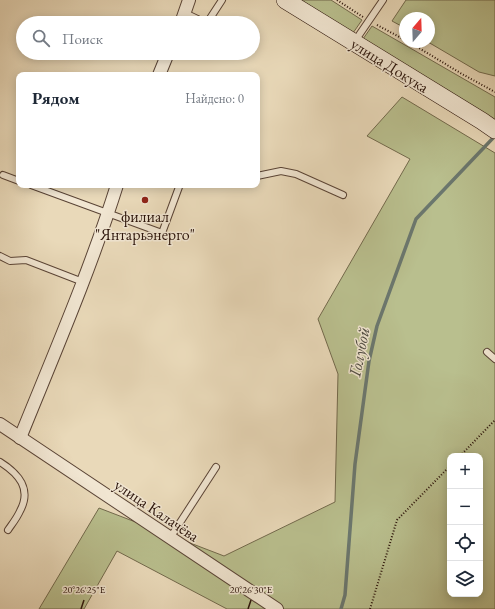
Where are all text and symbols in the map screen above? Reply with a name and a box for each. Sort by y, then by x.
north arrow [399,12,435,48]
search box [16,16,260,60]
icon: search [30,27,52,49]
text: Поиск [62,29,103,48]
street label: улица Докука [347,33,433,98]
text: Рядом [32,87,80,109]
text: Найдено: 0 [185,90,244,107]
marker: филиал "Янтарьэнерго" [140,195,150,205]
place label: филиал "Янтарьэнерго" [95,206,195,245]
water label: Голубой [343,325,375,380]
map controls [447,453,483,597]
button: + [447,453,483,489]
street label: улица Калачёва [110,474,204,547]
button: − [447,489,483,525]
button: locate [447,525,483,561]
button: layers [447,561,483,597]
text: 20°26'25"E [63,583,106,596]
text: 20°26'30"E [230,583,273,596]

